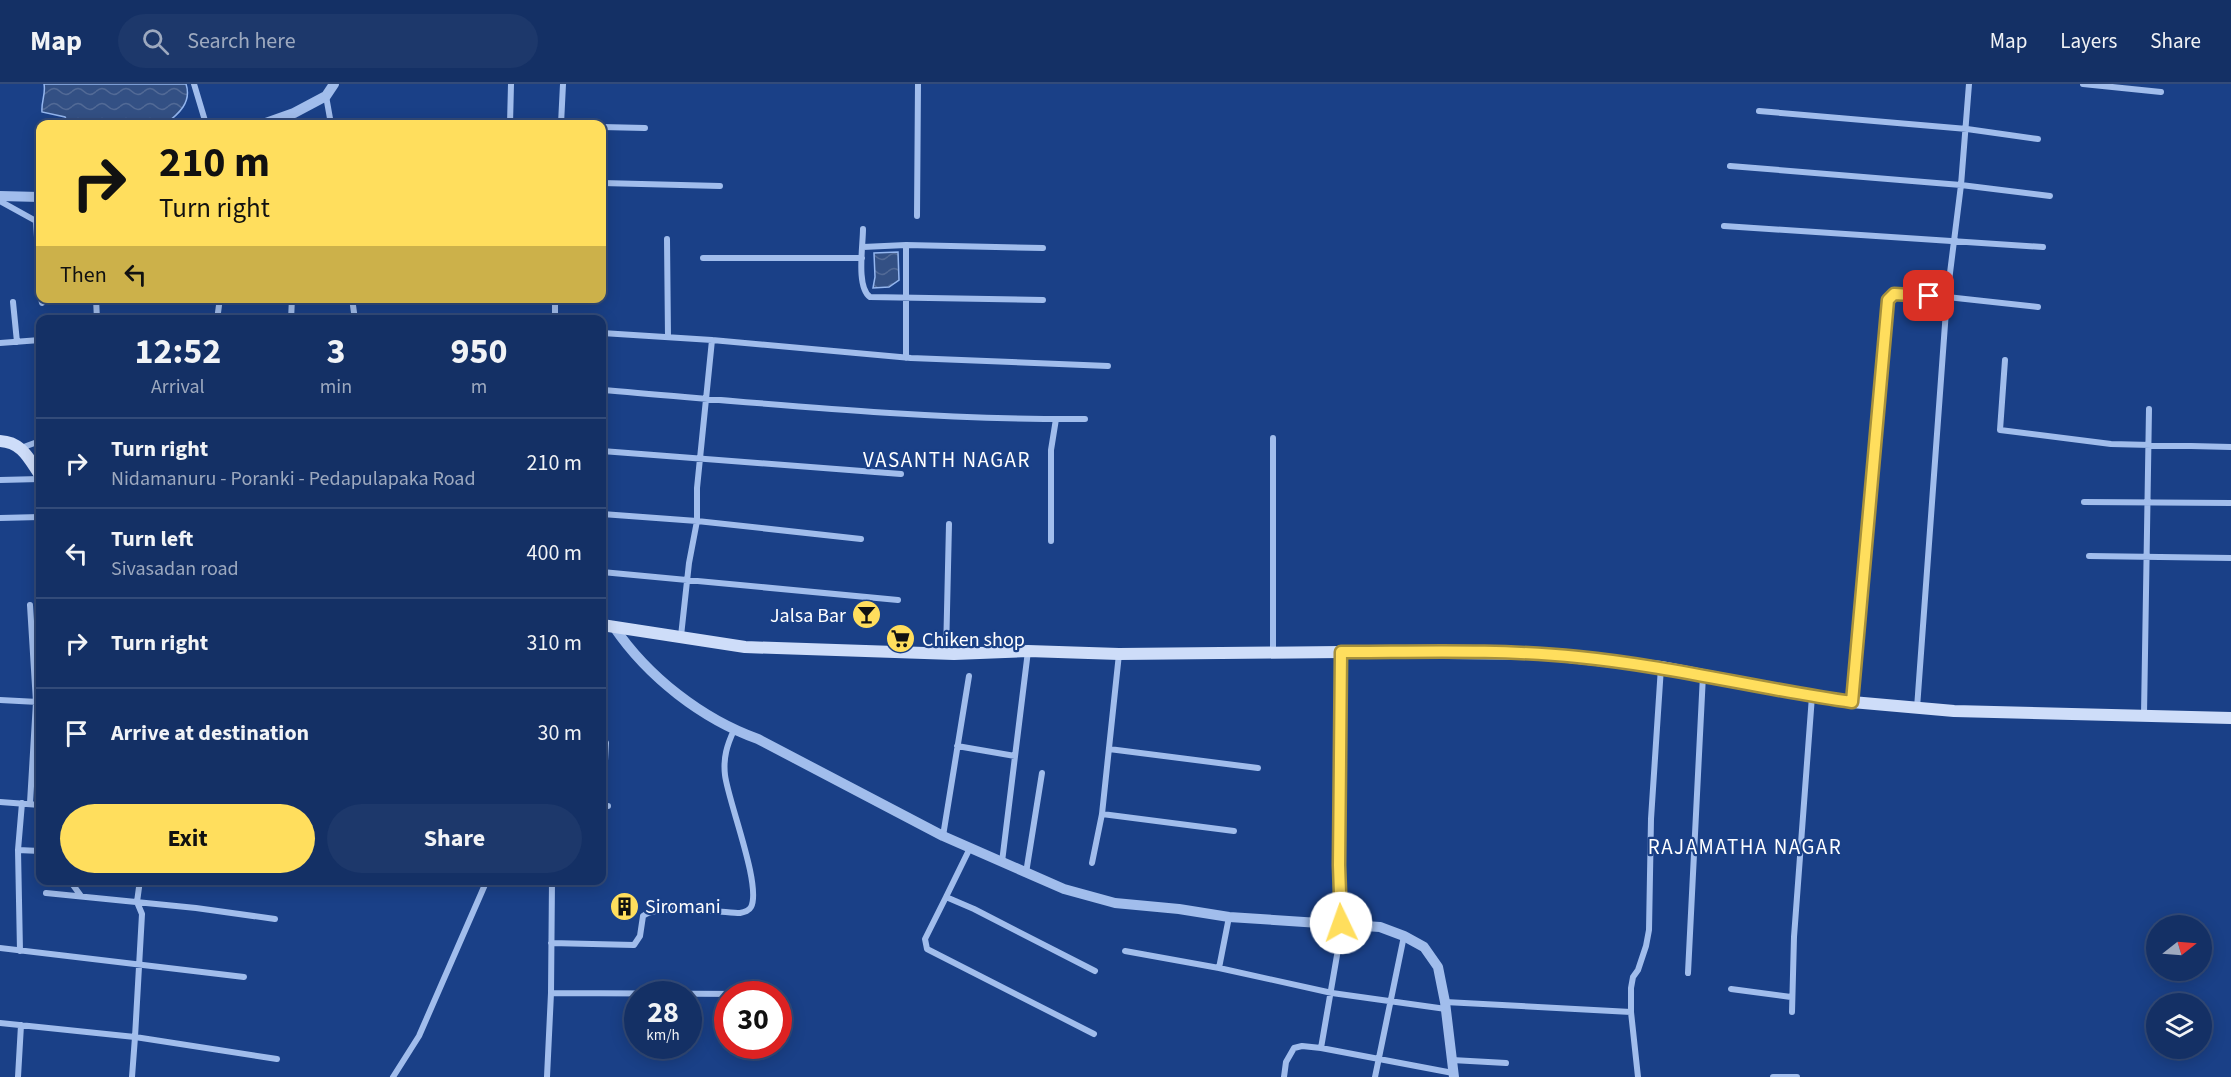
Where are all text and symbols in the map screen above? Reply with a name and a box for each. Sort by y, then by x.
search box [118,14,538,68]
text: Map [30,21,82,61]
icon: search [139,25,172,58]
text: Search here [187,25,296,57]
text: Map [1990,26,2027,56]
text: Layers [2060,26,2117,56]
text: Share [2150,26,2201,56]
text: 210 m [159,133,270,193]
icon: right [60,144,138,222]
text: Turn right [159,189,270,228]
icon: left [119,258,152,291]
text: Then [60,259,107,291]
pin [1903,270,1954,321]
icon: arrive [1912,279,1945,312]
text: 12:52 [134,326,221,377]
text: 3 [326,326,345,377]
text: 950 [451,326,508,377]
text: Arrival [151,373,205,401]
text: min [320,373,352,401]
text: m [471,373,487,401]
text: Turn right [111,433,208,465]
district label: VASANTH NAGAR [863,445,1031,475]
icon: right [60,447,93,480]
text: 210 m [527,447,582,479]
text: Nidamanuru - Poranki - Pedapulapaka Road [111,465,475,493]
text: Turn left [111,523,193,555]
icon: left [60,537,93,570]
text: 400 m [527,537,582,569]
text: Sivasadan road [111,555,239,583]
bar icon: Jalsa Bar [851,599,883,631]
place label: Jalsa Bar [770,602,846,630]
supermarket icon: Chiken shop [885,623,917,655]
place label: Chiken shop [922,626,1025,654]
icon: right [60,627,93,660]
text: Turn right [111,627,208,659]
text: 310 m [527,627,582,659]
icon: arrive [60,717,93,750]
text: Arrive at destination [111,717,309,749]
text: 30 m [537,717,582,749]
button: Exit [60,804,315,873]
button: Share [327,804,582,873]
district label: RAJAMATHA NAGAR [1648,832,1842,862]
building icon: Siromani [608,890,640,922]
position arrow [1309,891,1373,955]
place label: Siromani [645,893,721,921]
north arrow [2146,915,2212,981]
map controls [2146,915,2212,1059]
speed limit sign: 30 [714,981,792,1059]
text: 28 [647,991,679,1034]
button: layers [2146,993,2212,1059]
text: km/h [646,1025,680,1046]

